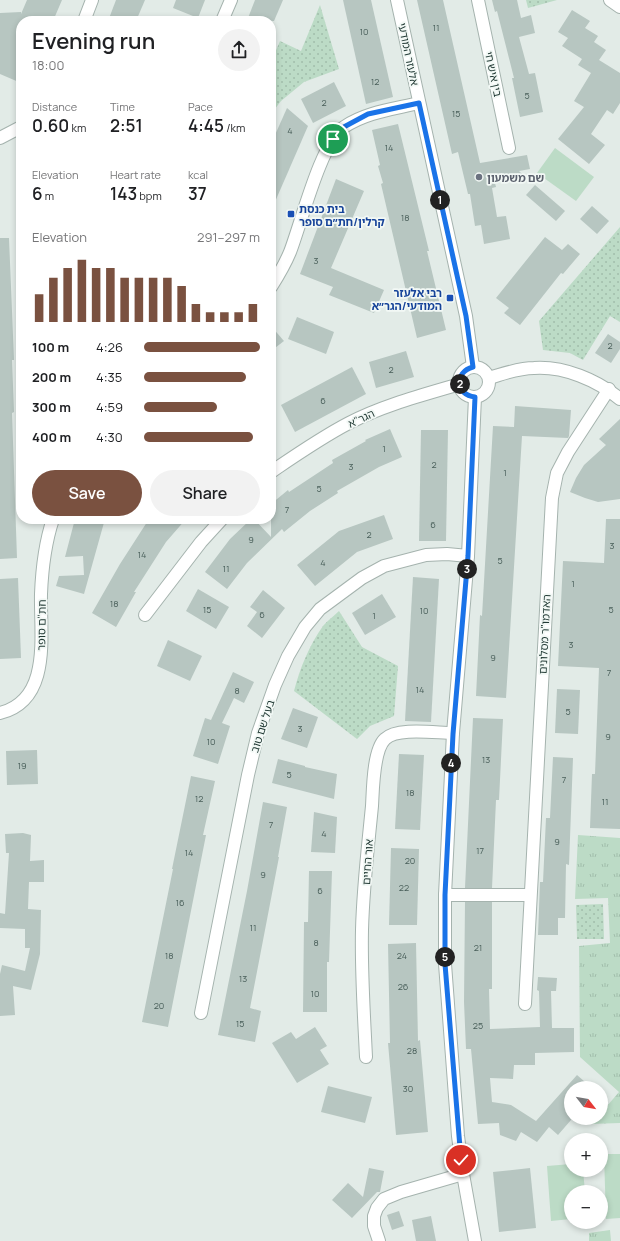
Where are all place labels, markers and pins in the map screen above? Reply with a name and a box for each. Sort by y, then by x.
pin [316,122,350,156]
place label: שם משמעון [487,170,544,185]
marker: שם משמעון [474,172,484,182]
pin: 1 [430,190,450,210]
place label: בית כנסת קרלין/חת״ם סופר [299,201,385,229]
marker: בית כנסת קרלין/חת״ם סופר [286,209,296,219]
place label: רבי אלעזר המודעי/הגר״א [372,285,442,313]
marker: רבי אלעזר המודעי/הגר״א [445,293,455,303]
pin: 2 [450,374,470,394]
pin: 3 [457,559,477,579]
pin: 4 [441,753,461,773]
pin: 5 [435,947,455,967]
pin [444,1143,478,1177]

